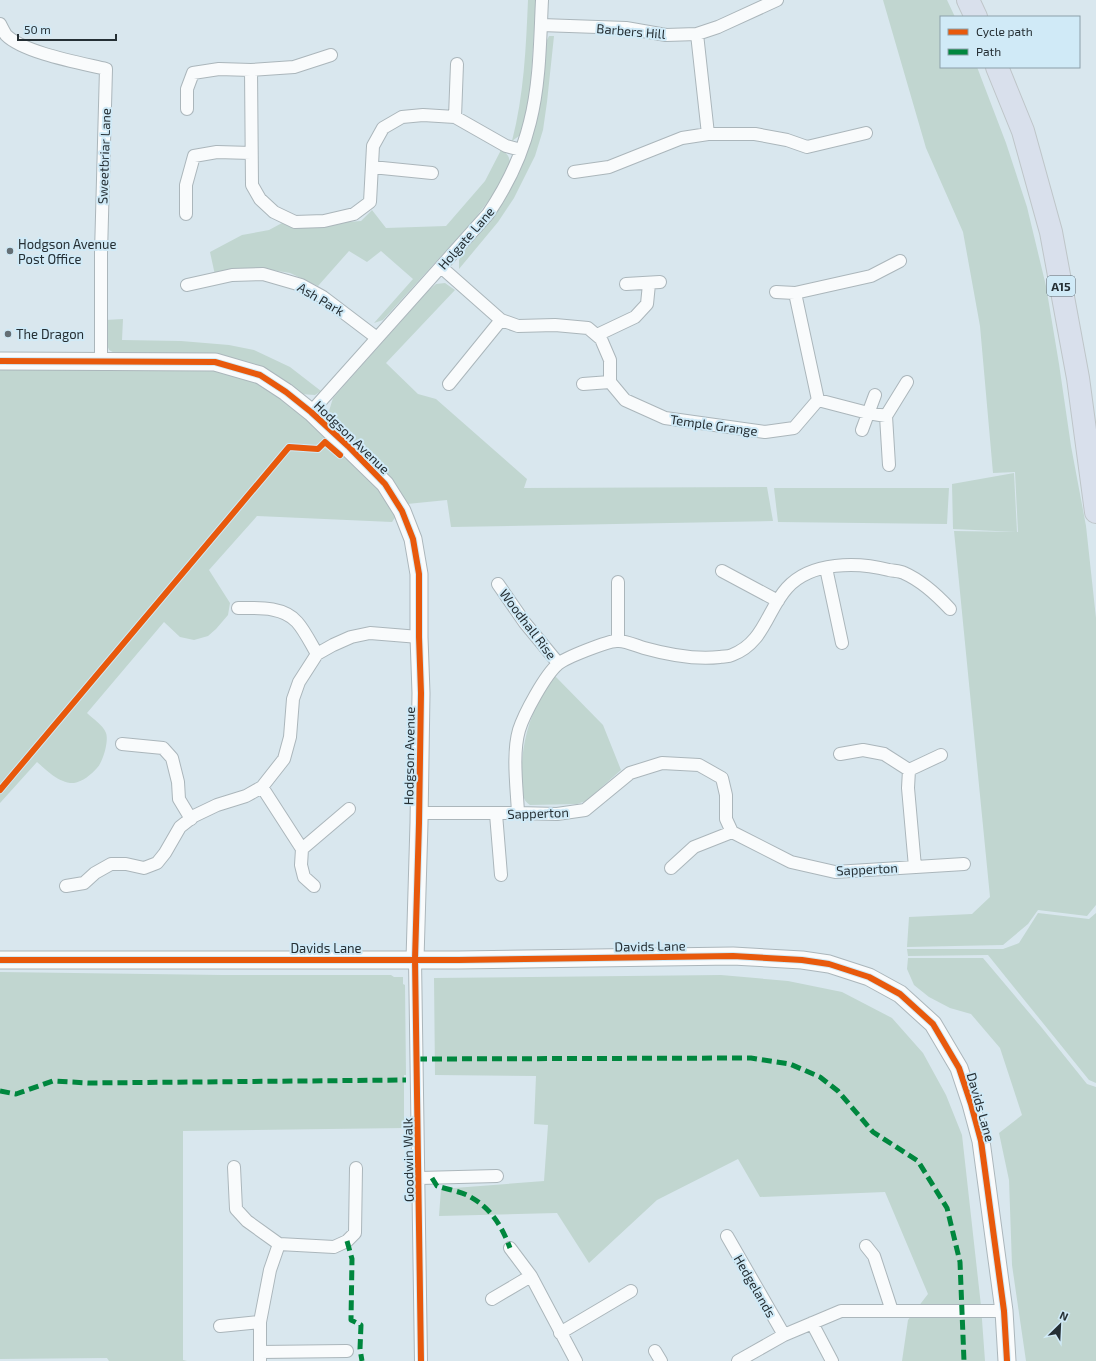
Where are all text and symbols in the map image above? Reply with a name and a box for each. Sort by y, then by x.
scale bar [18,16,116,42]
legend [940,16,1080,68]
street label: Barbers Hill [596,20,666,42]
text: 50 m [24,22,51,36]
text: Cycle path [976,24,1033,38]
text: Path [976,44,1001,58]
street label: Sweetbriar Lane [94,108,114,204]
street label: Holgate Lane [435,204,497,272]
place label: Hodgson Avenue Post Office [18,236,116,267]
marker: Hodgson Avenue Post Office [5,246,15,256]
road number: A15 [1047,276,1075,296]
street label: Ash Park [295,279,348,319]
place label: The Dragon [16,326,84,342]
marker: The Dragon [3,329,13,339]
street label: Hodgson Avenue [311,397,393,477]
street label: Temple Grange [669,411,759,439]
street label: Woodhall Rise [496,586,560,662]
street label: Hodgson Avenue [400,707,418,805]
street label: Sapperton [507,804,569,822]
street label: Sapperton [836,859,898,879]
street label: Davids Lane [614,937,686,955]
street label: Davids Lane [290,940,362,956]
street label: Davids Lane [963,1071,999,1143]
street label: Goodwin Walk [399,1117,417,1202]
street label: Hedgelands [731,1252,779,1320]
north arrow [1040,1305,1080,1345]
text: N [1058,1308,1071,1323]

